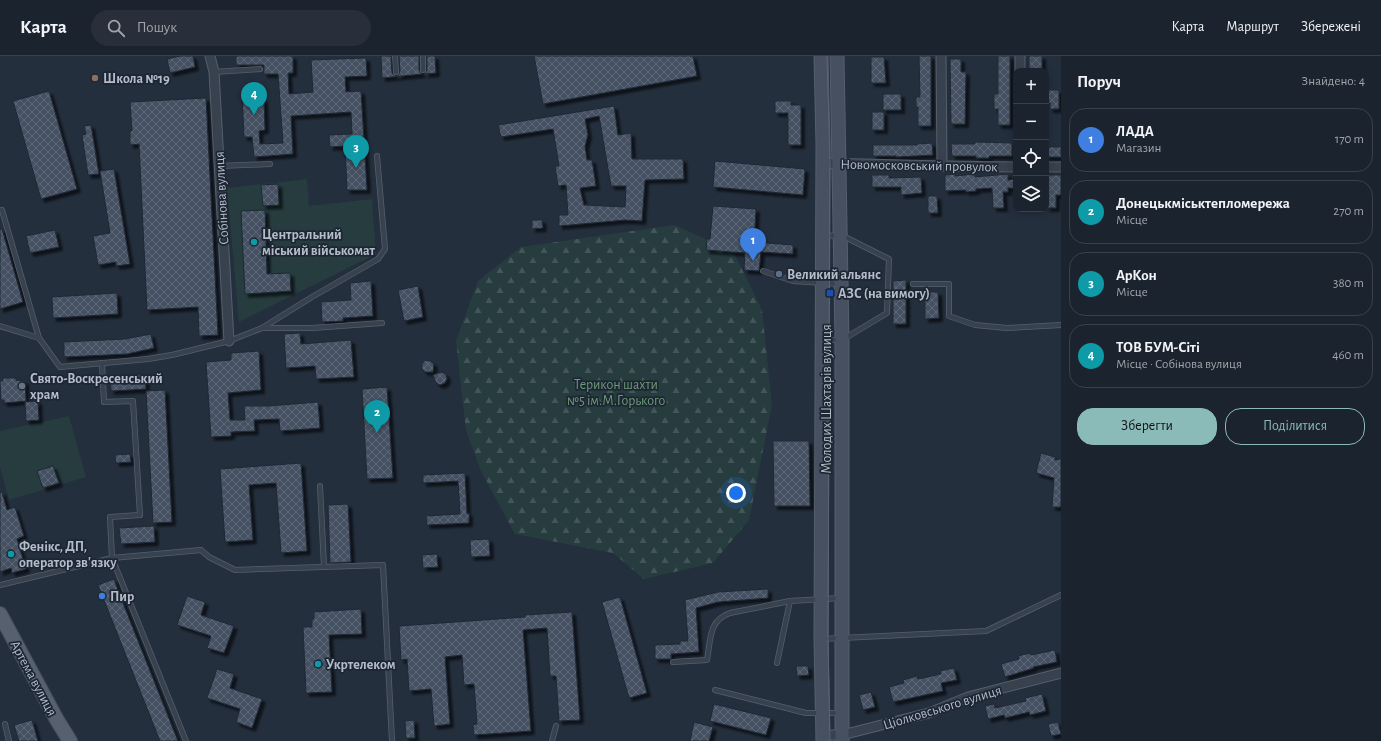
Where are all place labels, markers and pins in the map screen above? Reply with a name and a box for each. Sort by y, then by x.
place label: Школа №19 [103,72,170,86]
marker: Школа №19 [90,73,100,83]
pin: 4 [241,82,267,115]
pin: 3 [343,135,369,168]
place label: Центральний міський військомат [262,228,376,258]
pin: 1 [740,228,766,261]
marker: Центральний міський військомат [249,237,259,247]
place label: Великий альянс [787,268,881,282]
marker: Великий альянс [774,269,784,279]
place label: АЗС (на вимогу) [838,287,930,301]
marker: АЗС (на вимогу) [825,288,835,298]
place label: Свято-Воскресенський храм [30,372,163,402]
marker: Свято-Воскресенський храм [17,381,27,391]
pin: 2 [364,400,390,433]
place label: Фенікс, ДП, оператор зв'язку [19,540,117,570]
marker: Фенікс, ДП, оператор зв'язку [6,549,16,559]
place label: Пир [110,590,134,604]
marker: Пир [97,591,107,601]
place label: Укртелеком [326,658,396,672]
marker: Укртелеком [313,659,323,669]

